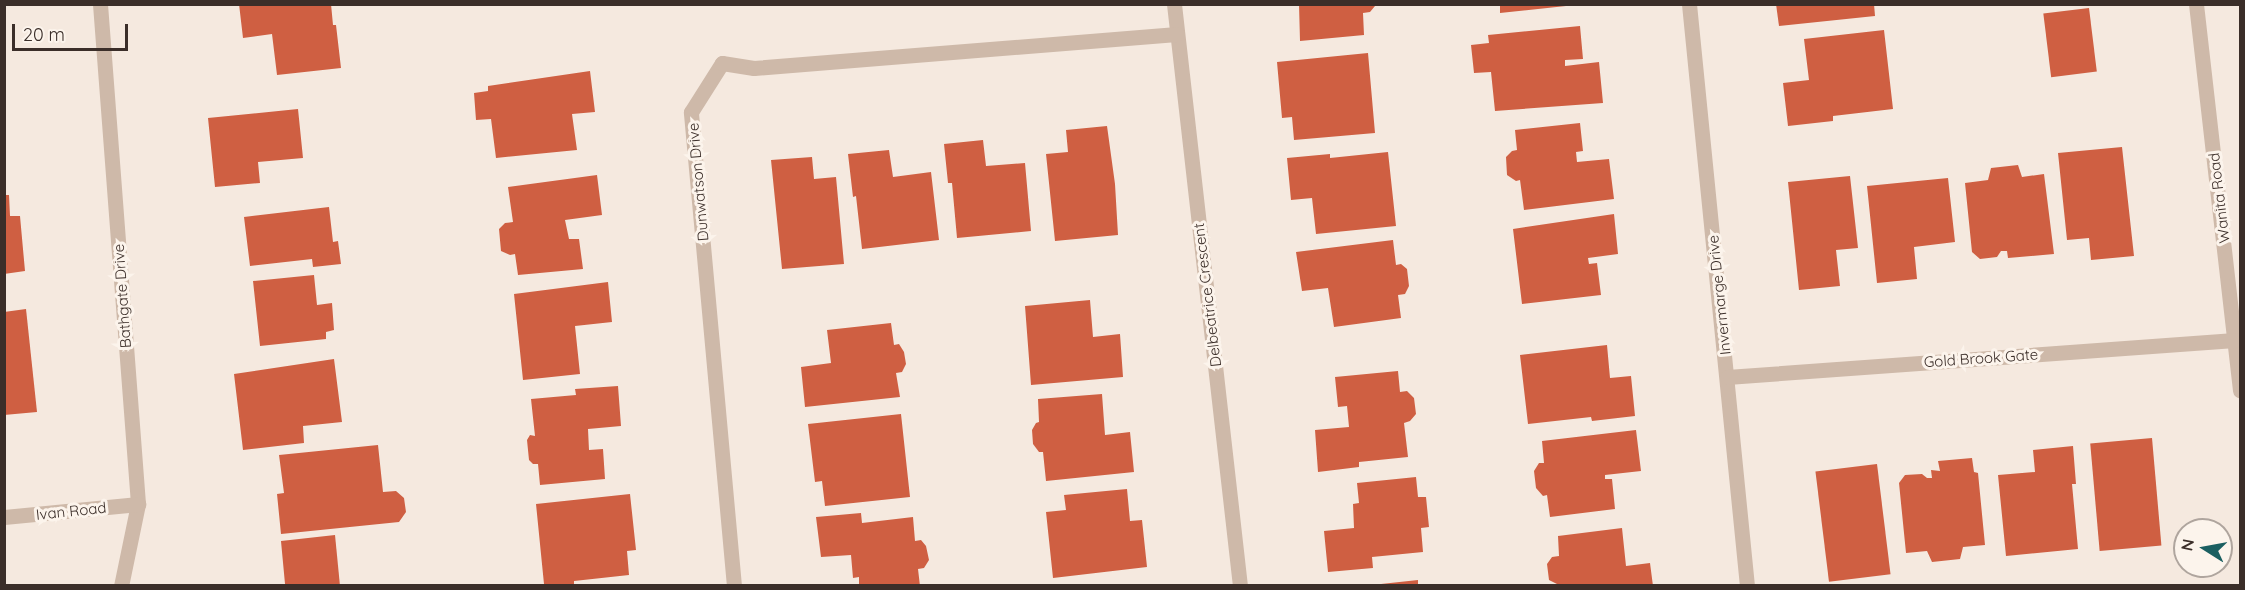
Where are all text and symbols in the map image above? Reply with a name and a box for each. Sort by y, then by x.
scale bar [15,12,130,50]
text: 20 m [23,23,65,46]
street label: Dunwatson Drive [684,122,712,242]
street label: Wanita Road [2205,152,2233,244]
street label: Delbeatrice Crescent [1189,222,1225,368]
street label: Invermarge Drive [1704,234,1734,356]
street label: Bathgate Drive [109,243,135,349]
street label: Gold Brook Gate [1923,345,2039,371]
street label: Ivan Road [35,498,107,524]
north arrow [2173,518,2233,578]
text: N [2176,537,2198,553]

